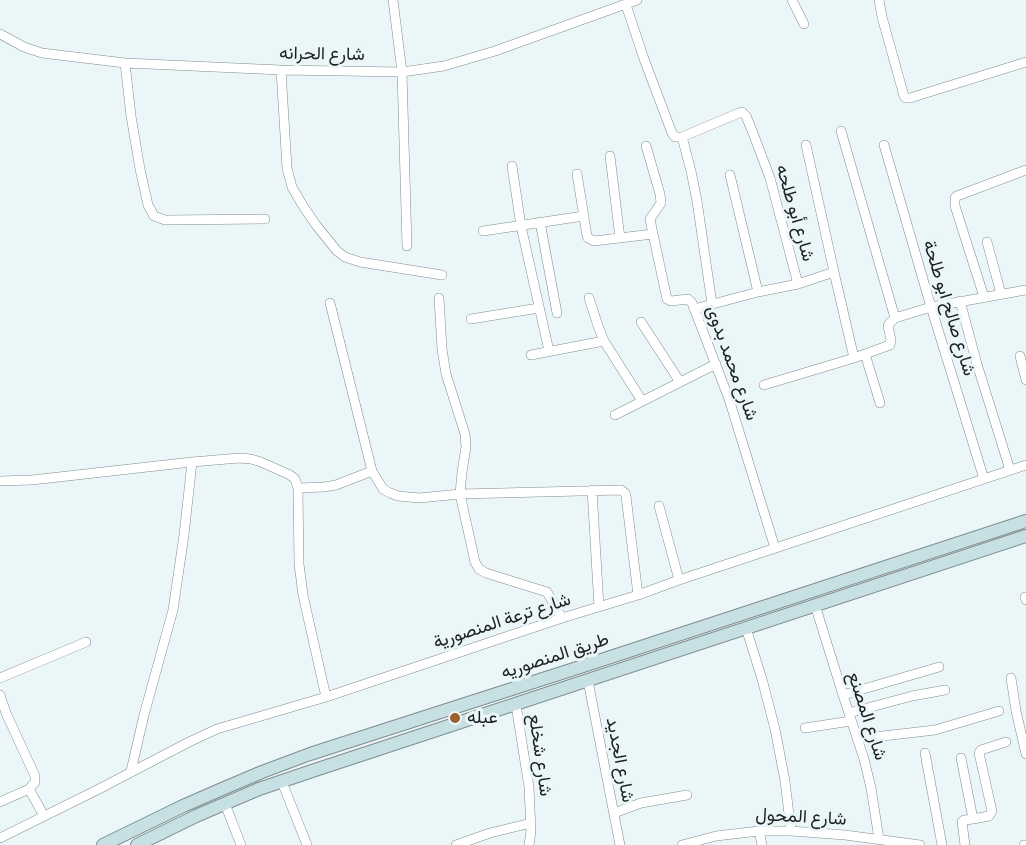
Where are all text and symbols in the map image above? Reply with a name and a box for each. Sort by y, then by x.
street label: شارع الحرانه [279,42,365,66]
street label: شارع أبو طلحه [771,162,819,264]
street label: شارع صالح ابو طلحة [918,237,980,379]
street label: شارع محمد بدوى [701,303,763,423]
street label: شارع ترعة المنصورية [430,589,574,653]
street label: طريق المنصوريه [498,628,612,684]
street label: شارع المصنع [843,669,891,763]
place label: عبله [467,707,498,729]
marker: عبله [448,711,462,725]
street label: شارع شخلع [524,713,556,797]
street label: شارع الجديد [601,716,639,804]
street label: شارع المحول [755,804,847,830]

